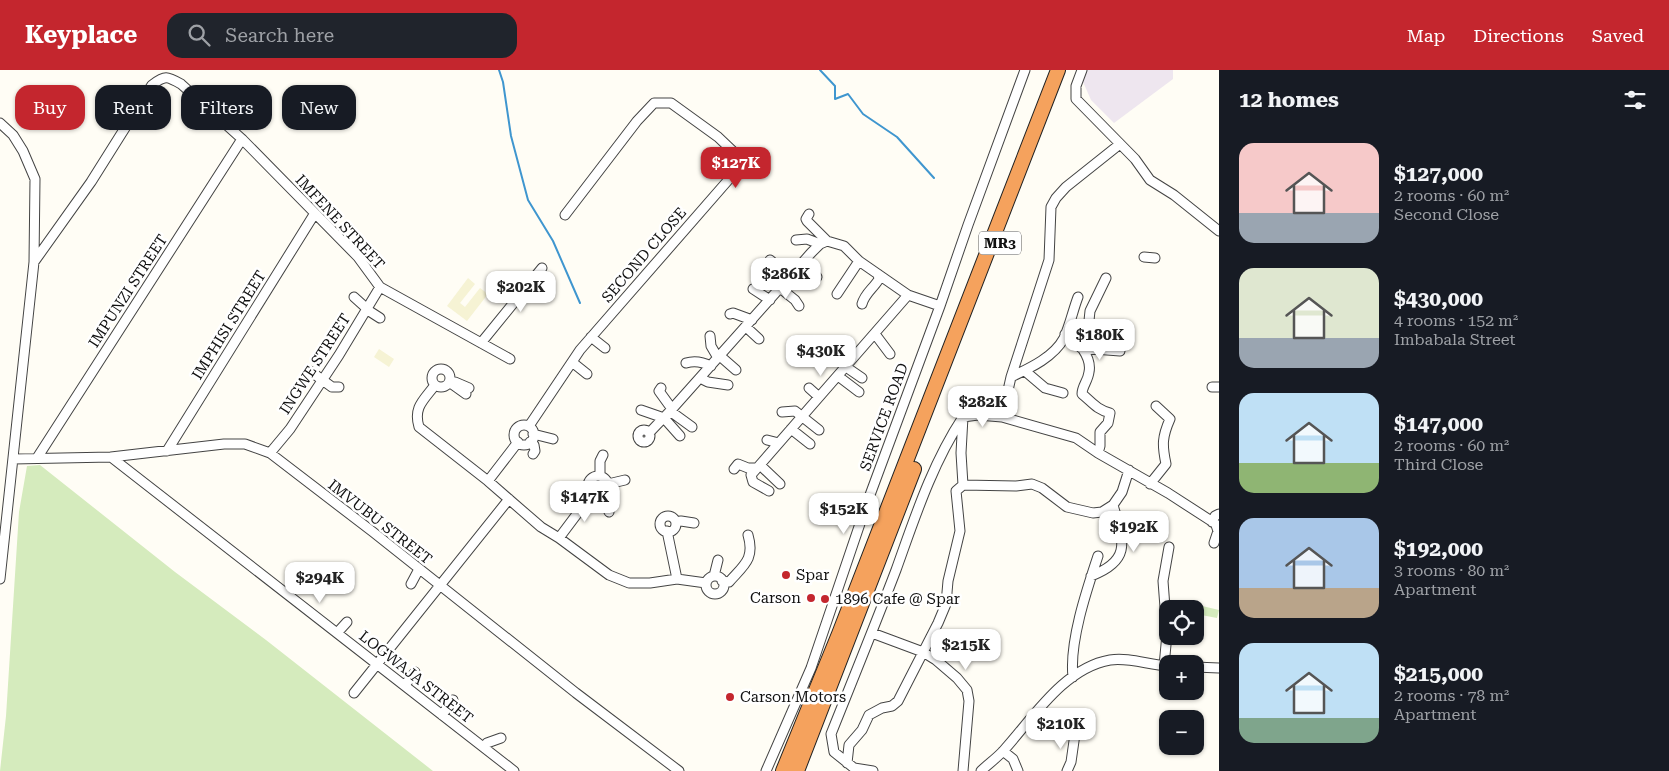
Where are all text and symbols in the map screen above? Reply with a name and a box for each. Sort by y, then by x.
search box [167,13,517,58]
text: Keyplace [25,21,137,49]
icon: search [185,21,213,49]
text: Search here [225,24,334,47]
text: Map [1407,25,1445,46]
text: Directions [1473,25,1564,46]
text: Saved [1592,25,1644,46]
chip: Buy [15,85,85,130]
chip: Rent [95,85,171,130]
chip: Filters [181,85,272,130]
chip: New [282,85,356,130]
icon: filters [1621,86,1649,114]
text: 12 homes [1239,88,1339,112]
pin: $127K [701,146,771,189]
text: $127K [712,153,760,172]
text: $127,000 [1394,162,1483,186]
icon: home [1279,163,1339,223]
street label: IMFENE STREET [292,171,388,273]
text: 2 rooms · 60 m² [1394,186,1509,205]
street label: SECOND CLOSE [598,204,690,306]
text: Second Close [1394,205,1499,224]
street label: IMPUNZI STREET [85,231,171,351]
road number: MR3 [979,232,1021,254]
pin: $286K [751,258,821,300]
text: $286K [762,264,810,283]
street label: IMPHISI STREET [188,267,270,383]
pin: $202K [486,270,556,313]
text: $202K [497,277,545,296]
text: $430,000 [1394,287,1483,311]
icon: home [1279,288,1339,348]
street label: INGWE STREET [276,310,354,418]
text: 4 rooms · 152 m² [1394,311,1518,330]
pin: $180K [1065,318,1135,361]
text: $180K [1076,325,1124,344]
text: Imbabala Street [1394,330,1516,349]
pin: $430K [786,334,856,377]
text: $430K [797,341,845,360]
street label: SERVICE ROAD [856,361,912,473]
pin: $282K [948,386,1018,428]
text: $282K [959,392,1007,411]
text: $147,000 [1394,412,1483,436]
icon: home [1279,413,1339,473]
text: 2 rooms · 60 m² [1394,436,1509,455]
text: Third Close [1394,455,1483,474]
street label: IMVUBU STREET [324,476,436,568]
pin: $147K [550,480,620,523]
text: $147K [561,487,609,506]
pin: $152K [809,492,879,535]
text: $152K [820,499,868,518]
pin: $192K [1099,510,1169,553]
text: $192K [1110,517,1158,536]
text: $192,000 [1394,537,1483,561]
icon: home [1279,538,1339,598]
text: 3 rooms · 80 m² [1394,561,1509,580]
pin: $294K [285,562,355,604]
place label: Spar [796,566,829,584]
text: $294K [296,568,344,587]
marker: Spar [780,569,792,581]
text: Apartment [1394,580,1477,599]
place label: Carson [750,589,801,607]
place label: 1896 Cafe @ Spar [835,590,960,608]
marker: Carson [805,592,817,604]
marker: 1896 Cafe @ Spar [819,593,831,605]
map controls [1159,600,1204,755]
button: locate [1159,600,1204,645]
street label: LOGWAJA STREET [356,627,476,727]
pin: $215K [931,628,1001,671]
text: $215K [942,635,990,654]
button: + [1159,655,1204,700]
text: $215,000 [1394,662,1483,686]
icon: home [1279,663,1339,723]
text: 2 rooms · 78 m² [1394,686,1509,705]
place label: Carson Motors [740,688,846,706]
marker: Carson Motors [724,691,736,703]
text: Apartment [1394,705,1477,724]
pin: $210K [1026,708,1096,750]
button: − [1159,710,1204,755]
text: $210K [1037,714,1085,733]

